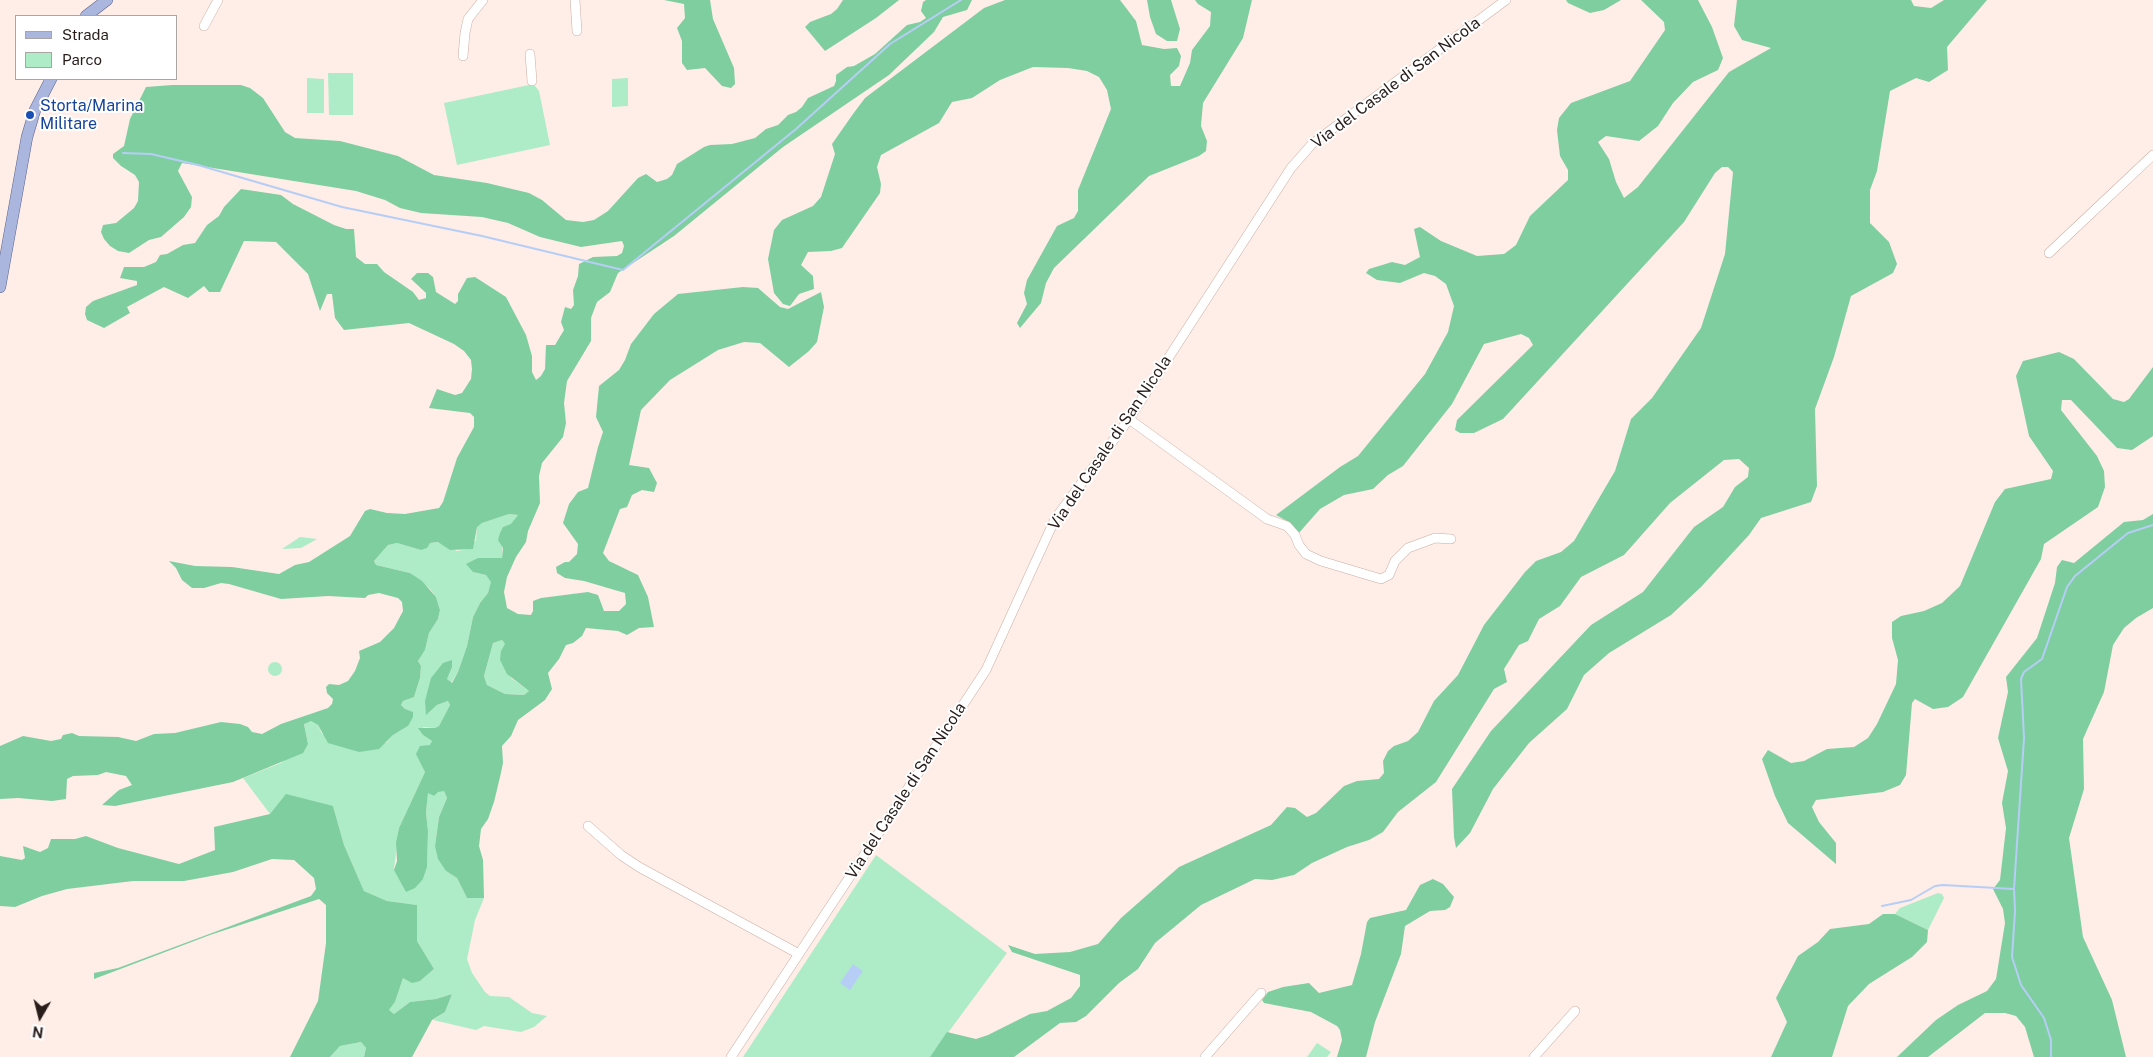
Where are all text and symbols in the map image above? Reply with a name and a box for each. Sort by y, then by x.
street label: Via del Casale di San Nicola [1308,13,1484,153]
legend [15,15,178,80]
text: Strada [62,26,109,43]
text: Parco [62,51,102,68]
place label: Storta/Marina Militare [40,96,143,134]
marker: Storta/Marina Militare [24,109,36,121]
street label: Via del Casale di San Nicola [1044,352,1176,534]
street label: Via del Casale di San Nicola [842,699,970,883]
north arrow [15,992,65,1042]
text: N [31,1023,44,1041]

